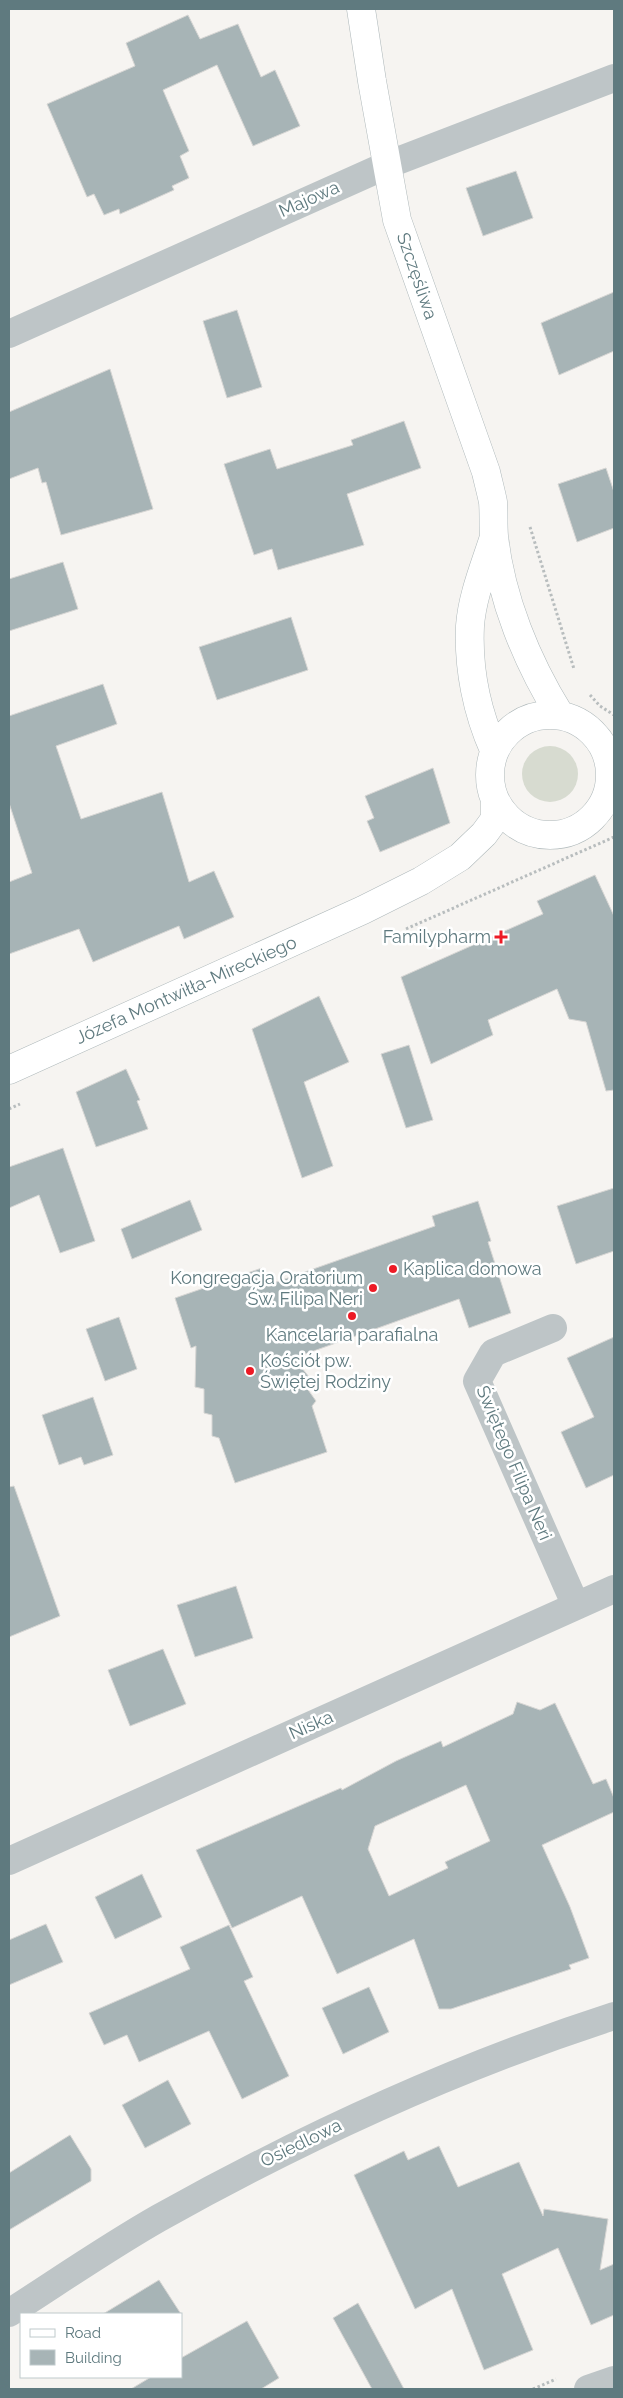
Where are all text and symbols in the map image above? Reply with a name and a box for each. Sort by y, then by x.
street label: Majowa [275,176,342,221]
street label: Szczęśliwa [393,230,442,322]
place label: Familypharm [383,926,491,947]
street label: Józefa Montwiłła-Mireckiego [72,931,300,1048]
marker: Familypharm [495,931,507,943]
place label: Kaplica domowa [403,1258,542,1279]
marker: Kaplica domowa [387,1263,399,1275]
place label: Kongregacja Oratorium Św. Filipa Neri [170,1267,363,1309]
marker: Kongregacja Oratorium Św. Filipa Neri [367,1282,379,1294]
marker: Kancelaria parafialna [346,1310,358,1322]
place label: Kancelaria parafialna [266,1324,438,1345]
place label: Kościół pw. Świętej Rodziny [260,1350,391,1392]
marker: Kościół pw. Świętej Rodziny [244,1365,256,1377]
street label: Świętego Filipa Neri [472,1382,557,1543]
street label: Niska [286,1706,336,1743]
street label: Osiedlowa [257,2114,345,2171]
legend [20,2313,182,2378]
text: Road [65,2324,101,2342]
text: Building [65,2349,122,2367]

